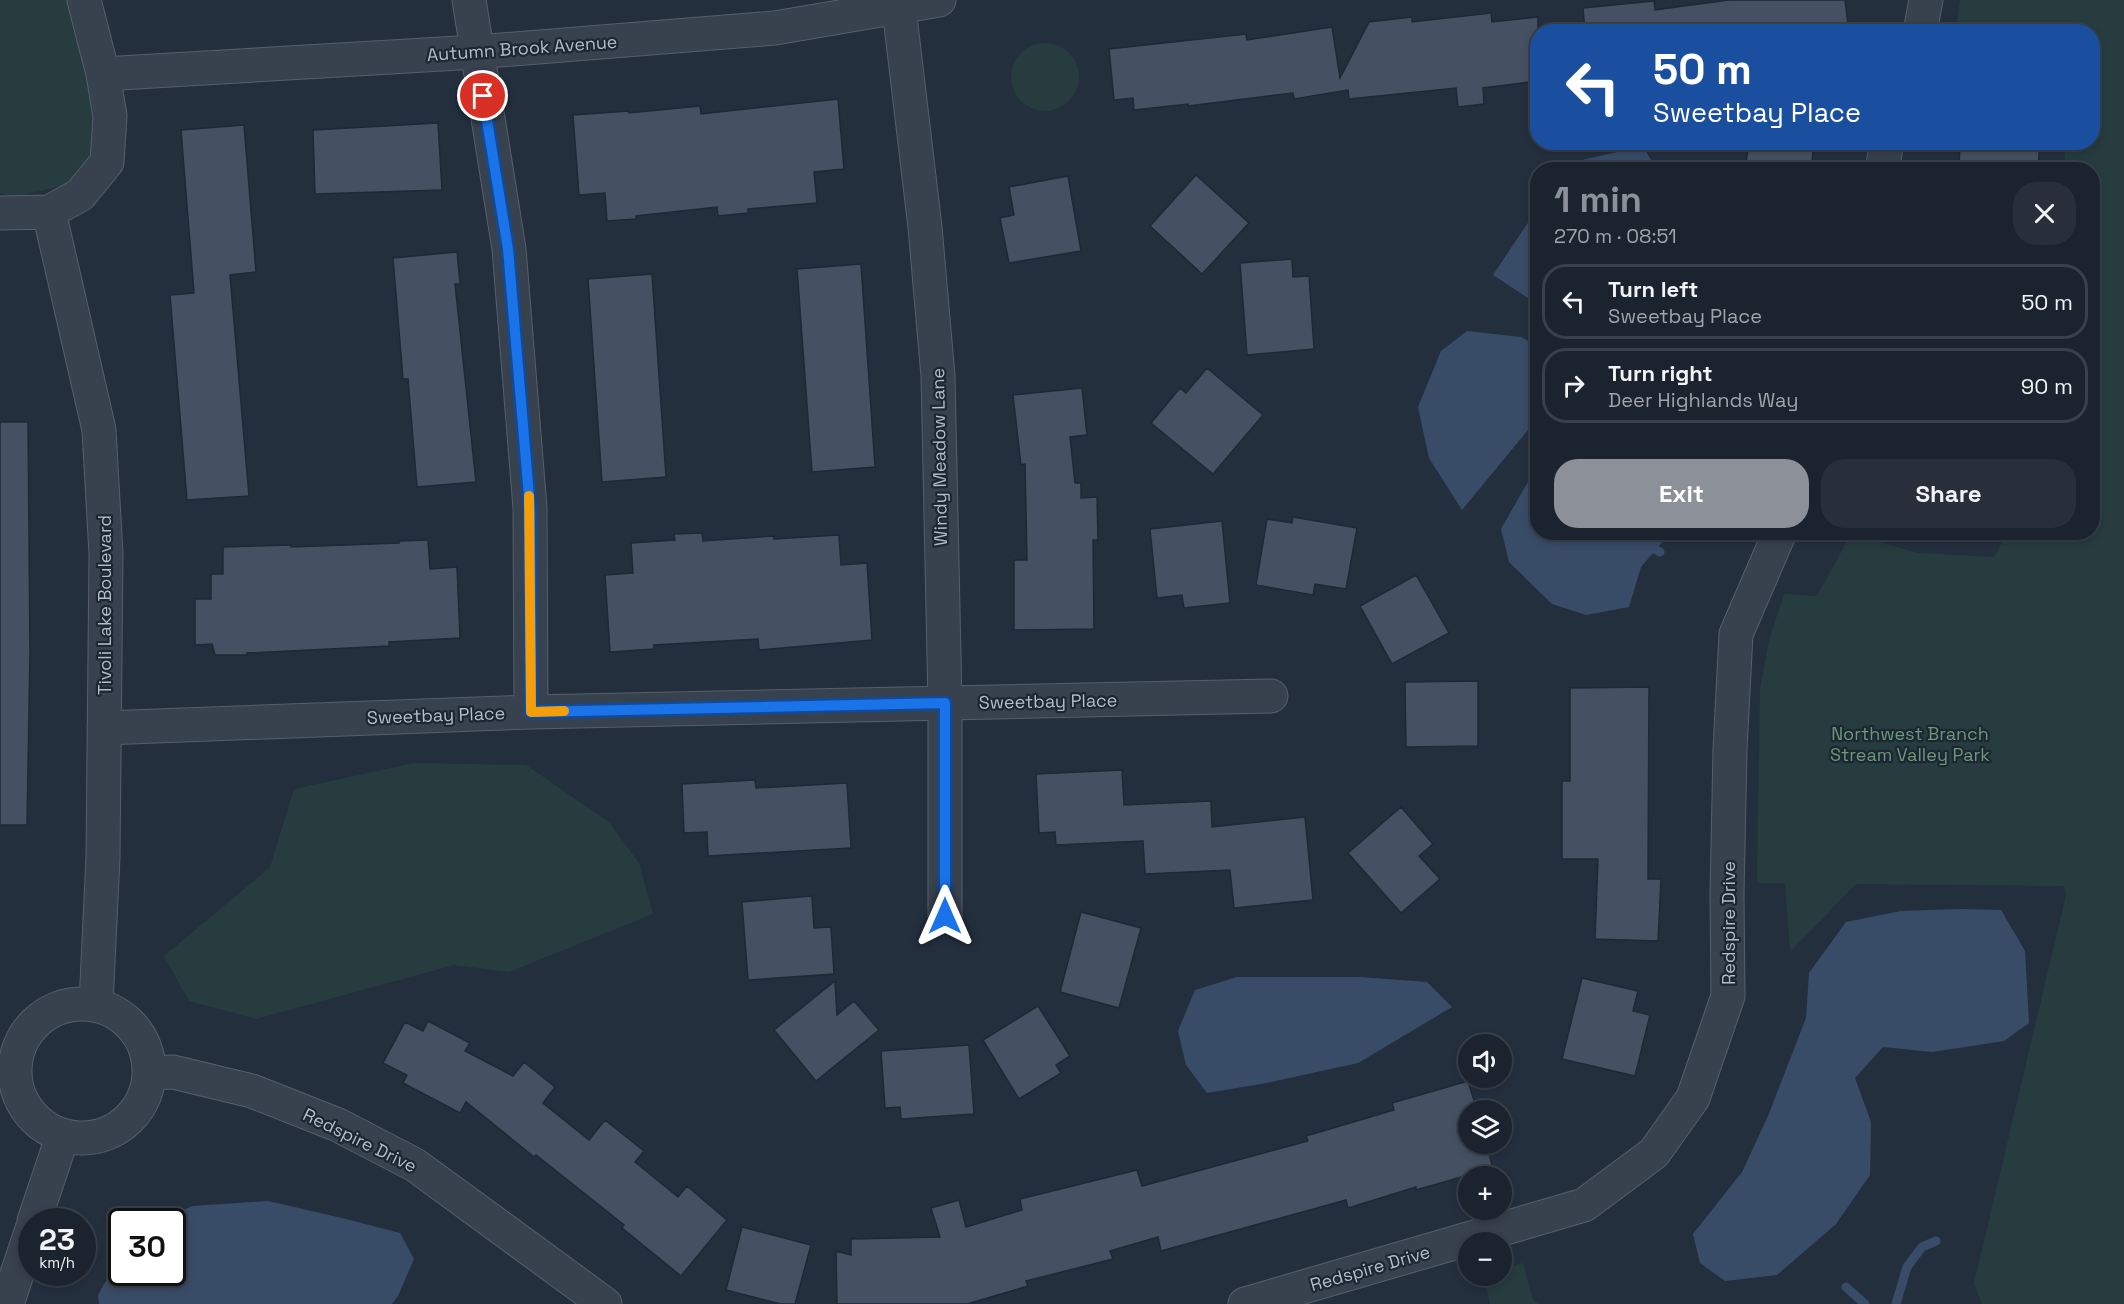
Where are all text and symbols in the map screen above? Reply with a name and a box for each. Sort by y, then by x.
street label: Autumn Brook Avenue [426,30,618,66]
text: 50 m [1653,43,1752,96]
icon: left [1554,48,1632,126]
pin [457,70,508,121]
icon: arrive [466,79,499,112]
text: Sweetbay Place [1653,95,1861,130]
text: 1 min [1554,177,1642,223]
button: close [2013,182,2076,245]
text: 270 m · 08:51 [1554,223,1677,249]
text: Turn left [1608,275,1698,303]
icon: left [1557,285,1590,318]
text: 50 m [2021,288,2073,316]
text: Sweetbay Place [1608,303,1762,329]
text: Turn right [1608,359,1713,387]
street label: Windy Meadow Lane [926,368,952,546]
icon: right [1557,369,1590,402]
text: 90 m [2021,372,2073,400]
text: Deer Highlands Way [1608,387,1799,413]
button: Exit [1554,459,1809,528]
button: Share [1821,459,2076,528]
street label: Tivoli Lake Boulevard [93,515,116,695]
street label: Sweetbay Place [978,688,1118,714]
street label: Sweetbay Place [366,701,506,729]
park label: Northwest Branch Stream Valley Park [1830,722,1990,766]
street label: Redspire Drive [1717,861,1740,985]
position arrow [913,884,977,948]
map controls [1458,1034,1512,1286]
button: sound [1458,1034,1512,1088]
button: layers [1458,1100,1512,1154]
street label: Redspire Drive [299,1102,421,1178]
button: + [1458,1166,1512,1220]
speed limit sign: 30 [108,1208,186,1286]
text: 23 [39,1220,75,1259]
button: − [1458,1232,1512,1286]
street label: Redspire Drive [1307,1240,1433,1296]
text: km/h [39,1253,75,1272]

